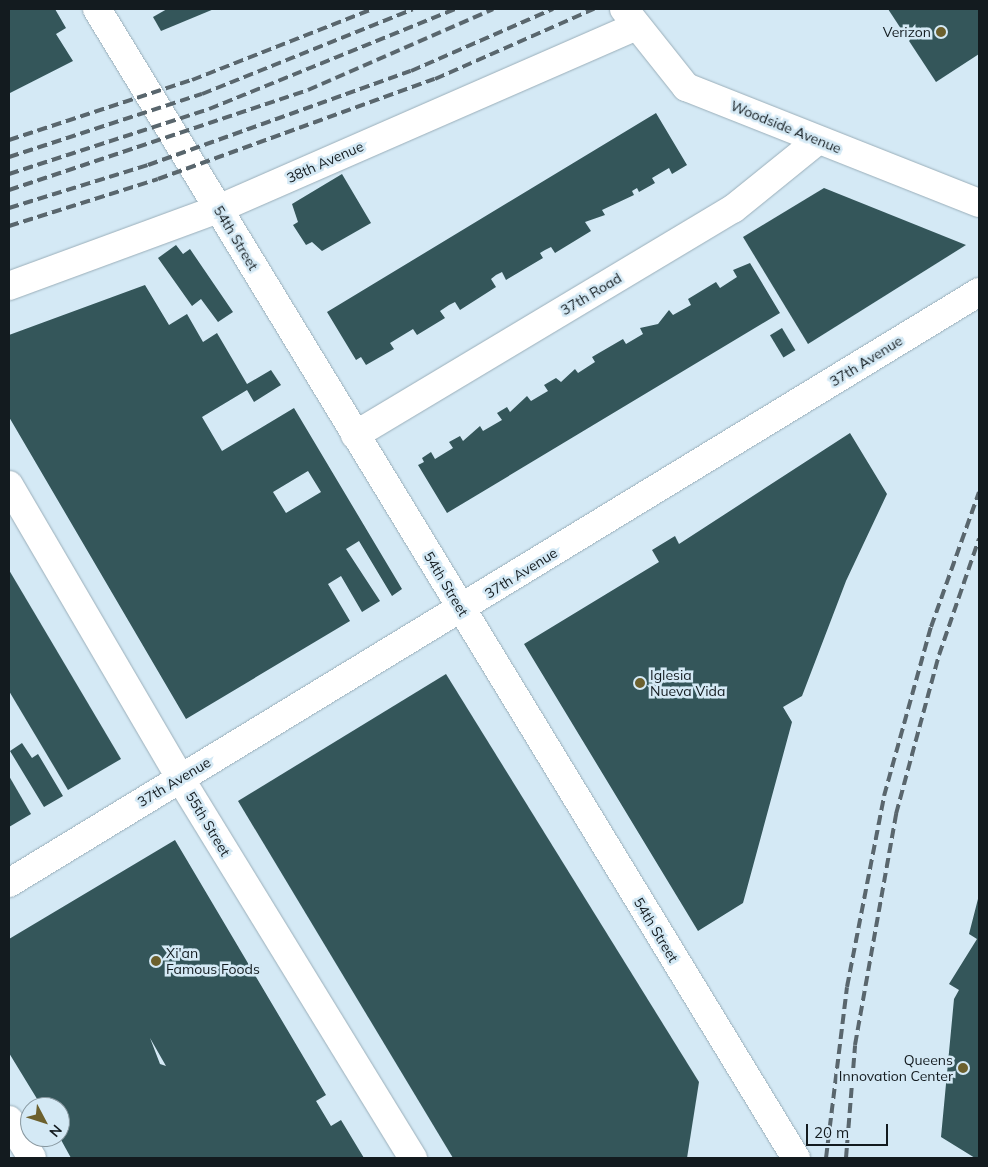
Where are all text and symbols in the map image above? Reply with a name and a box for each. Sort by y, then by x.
place label: Verizon [883,24,931,40]
marker: Verizon [935,26,947,38]
street label: Woodside Avenue [728,97,844,157]
street label: 38th Avenue [284,138,366,186]
street label: 54th Street [210,203,262,273]
street label: 37th Road [558,269,624,319]
street label: 37th Avenue [827,332,905,390]
street label: 37th Avenue [482,544,560,602]
street label: 54th Street [420,549,472,619]
place label: Iglesia Nueva Vida [650,667,725,700]
marker: Iglesia Nueva Vida [634,677,646,689]
street label: 37th Avenue [134,754,214,810]
street label: 55th Street [182,789,234,859]
street label: 54th Street [630,895,682,965]
place label: Xi'an Famous Foods [166,945,260,978]
marker: Xi'an Famous Foods [150,955,162,967]
place label: Queens Innovation Center [839,1052,953,1084]
marker: Queens Innovation Center [957,1062,969,1074]
north arrow [20,1097,70,1147]
scale bar [808,1114,890,1146]
text: N [45,1121,66,1141]
text: 20 m [814,1123,849,1142]

